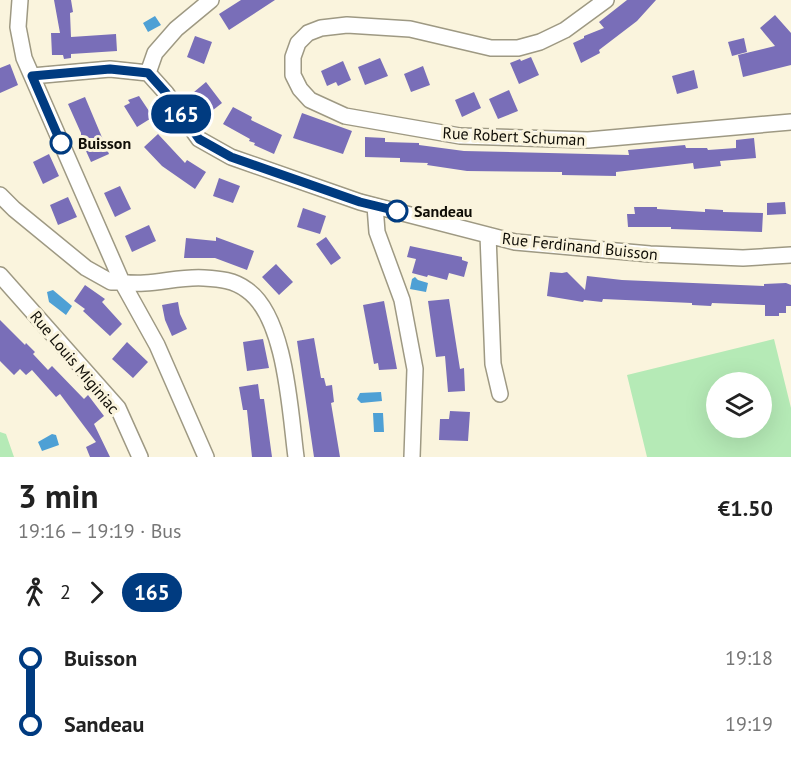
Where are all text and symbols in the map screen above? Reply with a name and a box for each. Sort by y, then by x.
line badge: 165 [146,94,216,134]
text: 165 [163,101,199,128]
street label: Rue Robert Schuman [442,122,586,150]
marker: Buisson [50,132,72,154]
place label: Buisson [78,133,131,153]
marker: Sandeau [386,200,408,222]
place label: Sandeau [414,201,472,221]
street label: Rue Ferdinand Buisson [501,228,659,264]
street label: Rue Louis Miginiac [26,306,124,418]
map controls [706,372,772,438]
button: layers [706,372,772,438]
text: 3 min [18,474,99,517]
text: €1.50 [718,494,773,522]
text: 19:16 – 19:19 · Bus [18,518,182,544]
icon: walk [18,576,51,609]
icon: forward [80,576,113,609]
text: 2 [60,579,71,605]
text: 165 [134,579,170,606]
text: Buisson [64,644,137,672]
text: 19:18 [725,645,773,671]
text: Sandeau [64,710,144,738]
text: 19:19 [725,711,773,737]

